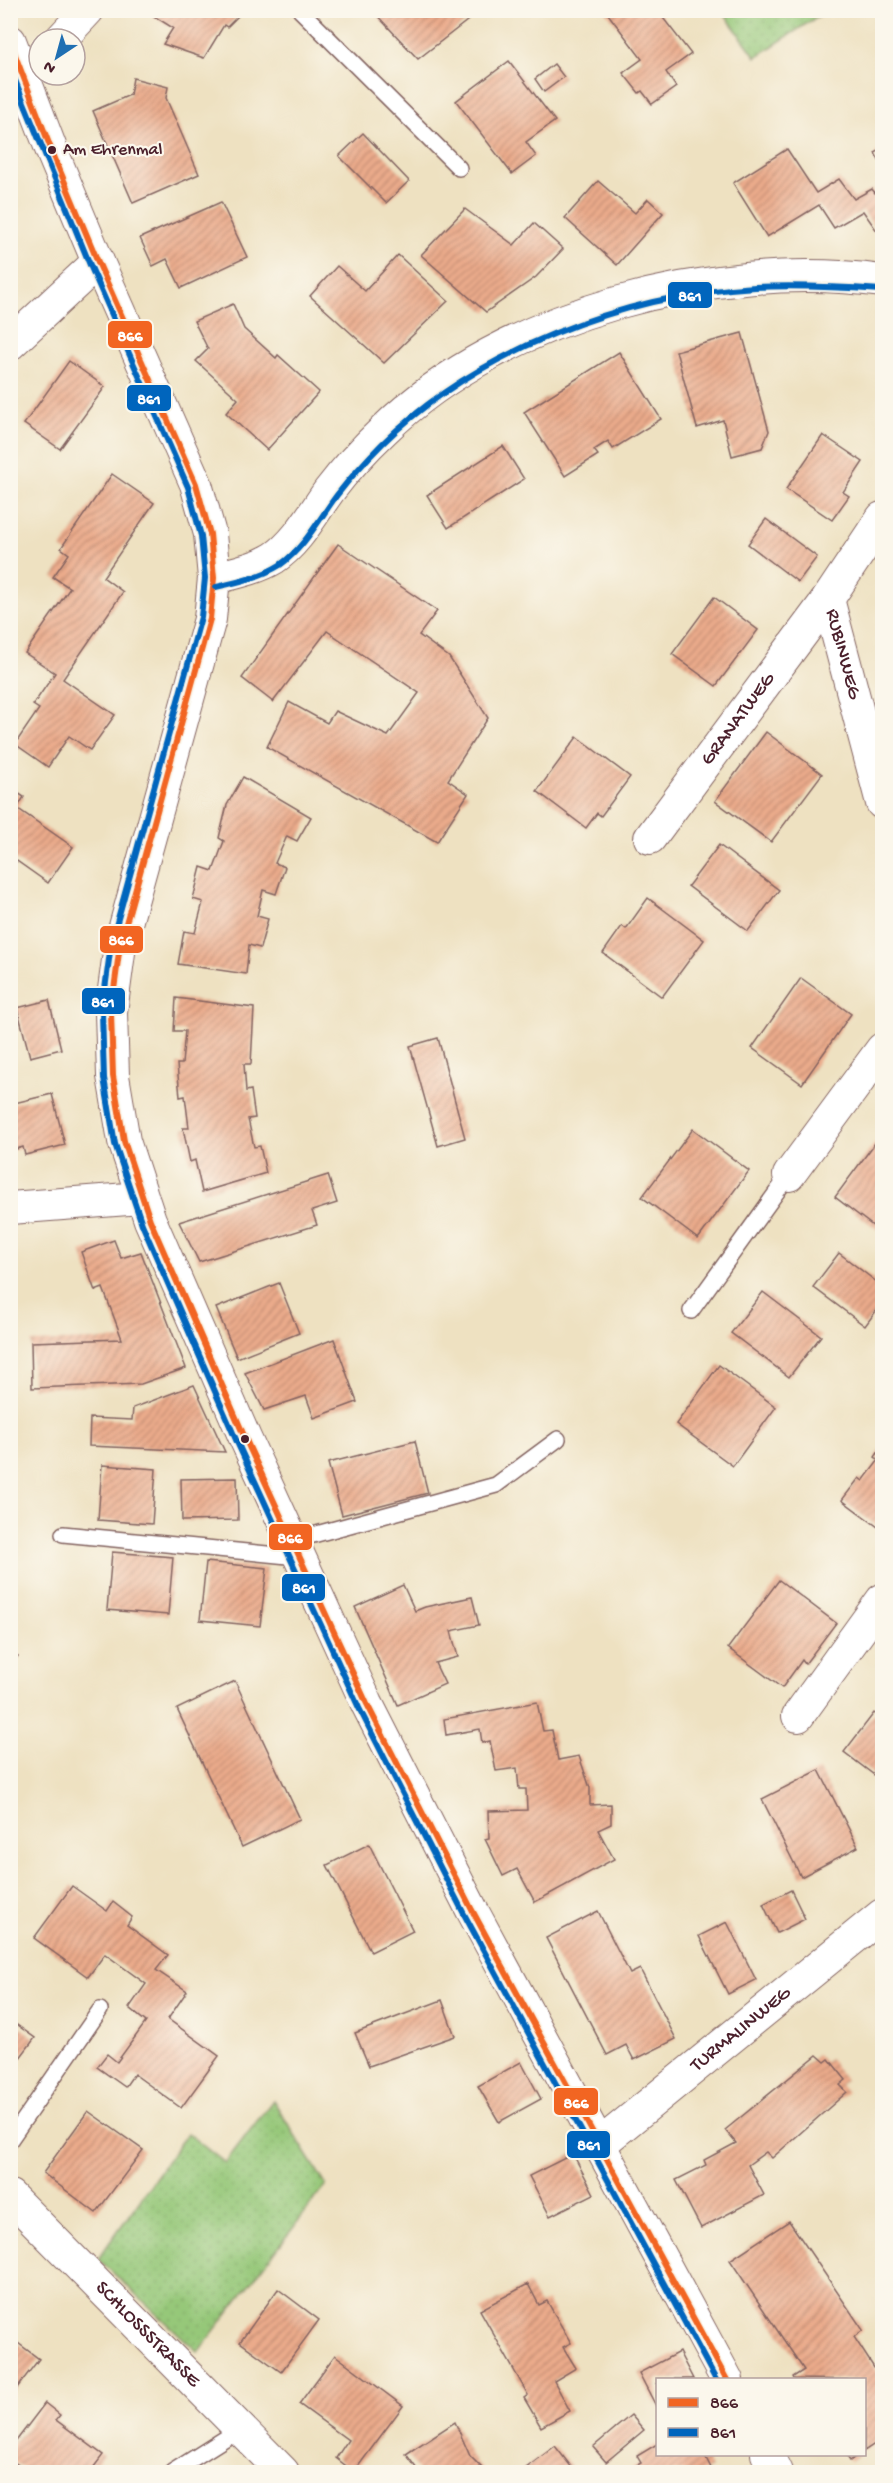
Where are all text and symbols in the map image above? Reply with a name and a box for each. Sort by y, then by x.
north arrow [27,27,87,87]
text: N [40,55,60,77]
place label: Am Ehrenmal [63,140,163,161]
marker: Am Ehrenmal [46,144,58,156]
line badge: 861 [667,281,713,309]
text: 861 [678,289,702,308]
line badge: 866 [107,320,153,349]
text: 866 [118,329,143,348]
line badge: 861 [126,384,172,412]
text: 861 [137,392,161,411]
street label: RUBINWEG [820,607,866,703]
street label: GRANATWEG [696,667,781,770]
line badge: 866 [99,925,144,954]
text: 866 [109,933,134,952]
line badge: 861 [81,987,126,1015]
text: 861 [91,995,115,1014]
unlabelled marker [239,1433,251,1445]
line badge: 866 [268,1523,313,1551]
text: 866 [278,1531,303,1550]
line badge: 861 [281,1573,326,1602]
text: 861 [292,1581,316,1600]
street label: TURMALINWEG [685,1981,797,2078]
line badge: 866 [553,2087,599,2116]
text: 866 [564,2096,589,2115]
line badge: 861 [566,2130,611,2159]
text: 861 [577,2138,601,2157]
street label: SCHLOSSSTRASSE [90,2277,206,2394]
legend [656,2378,866,2456]
text: 866 [710,2394,739,2415]
text: 861 [710,2424,736,2445]

